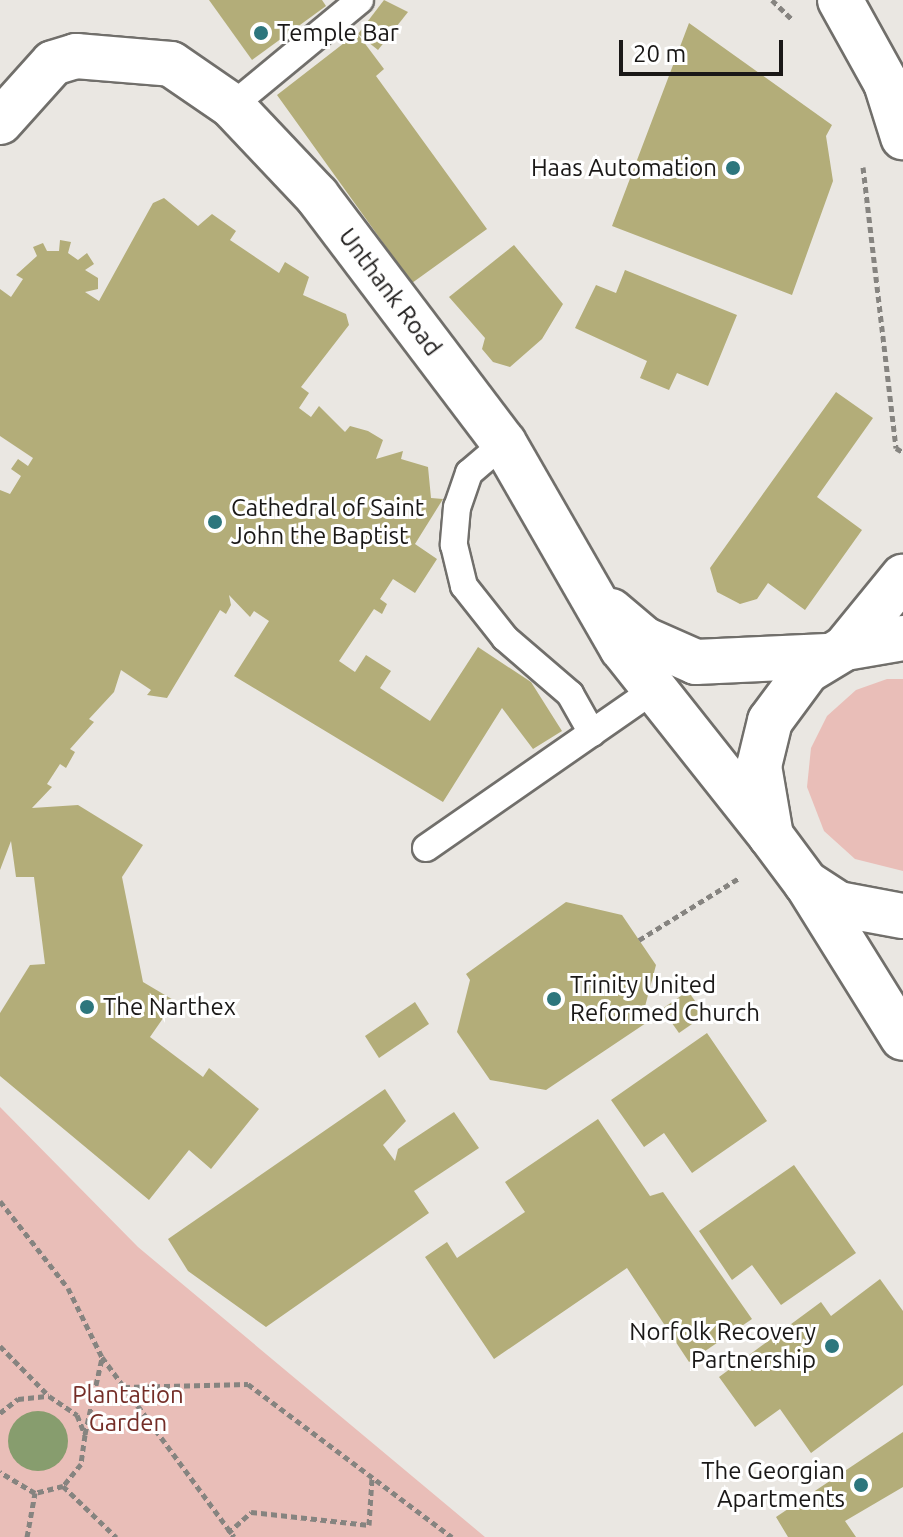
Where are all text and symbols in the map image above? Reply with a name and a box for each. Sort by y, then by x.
place label: Temple Bar [277,19,399,47]
marker: Temple Bar [252,24,270,42]
scale bar [623,24,787,74]
text: 20 m [633,40,686,67]
place label: Haas Automation [531,154,717,182]
marker: Haas Automation [724,159,742,177]
street label: Unthank Road [333,223,447,361]
place label: Cathedral of Saint John the Baptist [231,494,424,550]
marker: Cathedral of Saint John the Baptist [206,513,224,531]
place label: Trinity United Reformed Church [570,971,760,1027]
marker: Trinity United Reformed Church [545,990,563,1008]
place label: The Narthex [103,993,236,1021]
marker: The Narthex [78,998,96,1016]
place label: Norfolk Recovery Partnership [629,1318,816,1374]
marker: Norfolk Recovery Partnership [823,1337,841,1355]
park label: Plantation Garden [72,1381,184,1437]
place label: The Georgian Apartments [701,1457,845,1513]
marker: The Georgian Apartments [852,1476,870,1494]

